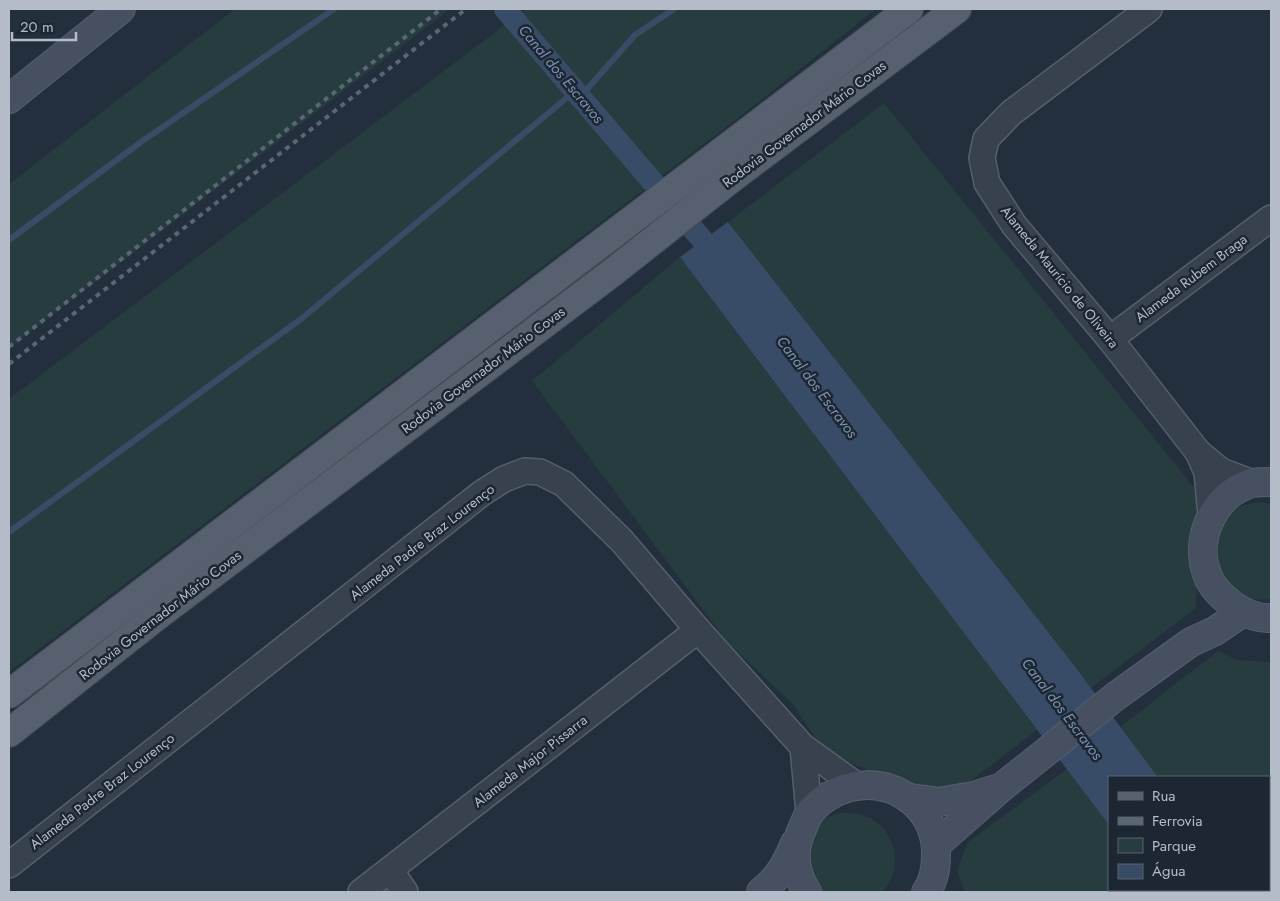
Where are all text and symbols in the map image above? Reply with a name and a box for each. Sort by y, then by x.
scale bar [12,10,76,42]
text: 20 m [20,16,54,38]
water label: Canal dos Escravos [513,20,609,128]
street label: Rodovia Governador Mário Covas [718,55,890,192]
street label: Alameda Maurício de Oliveira [996,202,1124,352]
street label: Alameda Rubem Braga [1131,229,1251,327]
street label: Rodovia Governador Mário Covas [397,301,569,438]
water label: Canal dos Escravos [771,331,863,443]
street label: Alameda Padre Braz Lourenço [345,479,499,605]
street label: Rodovia Governador Mário Covas [75,545,245,685]
water label: Canal dos Escravos [1016,653,1108,765]
street label: Alameda Major Pissarra [469,710,591,812]
street label: Alameda Padre Braz Lourenço [25,728,179,854]
legend [1108,776,1270,891]
text: Rua [1152,785,1176,807]
text: Ferrovia [1152,810,1203,832]
text: Parque [1152,835,1196,857]
text: Água [1152,860,1186,882]

